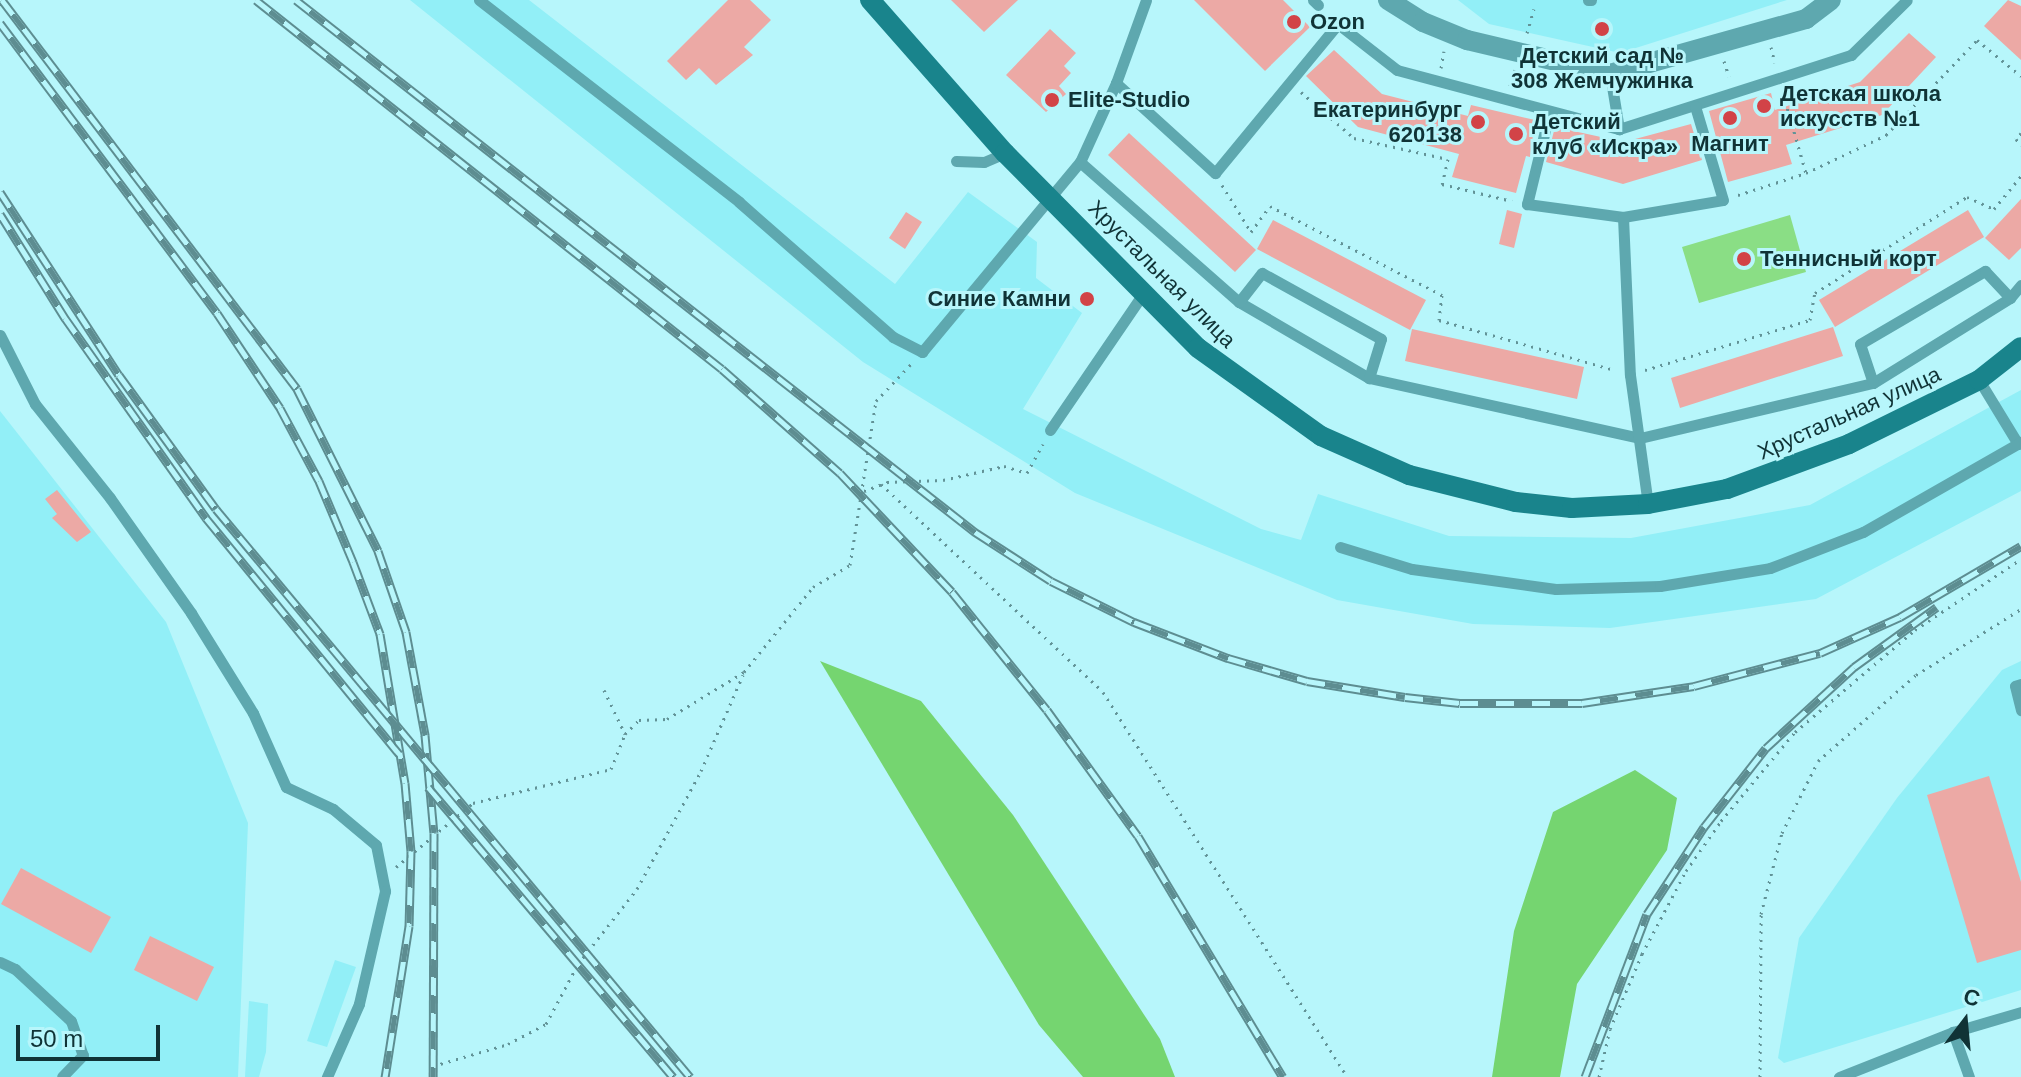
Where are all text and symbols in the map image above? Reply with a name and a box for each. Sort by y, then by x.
place label: Ozon [1310,9,1365,35]
marker: Ozon [1285,13,1303,31]
marker: Детский сад № 308 Жемчужинка [1593,20,1611,38]
place label: Детский сад № 308 Жемчужинка [1511,42,1693,94]
place label: Детская школа искусств №1 [1780,80,1941,132]
place label: Elite-Studio [1068,87,1190,113]
marker: Elite-Studio [1043,91,1061,109]
place label: Екатеринбург 620138 [1313,96,1462,148]
marker: Детская школа искусств №1 [1755,97,1773,115]
place label: Детский клуб «Искра» [1532,108,1678,160]
marker: Магнит [1721,109,1739,127]
marker: Екатеринбург 620138 [1469,113,1487,131]
marker: Детский клуб «Искра» [1507,125,1525,143]
place label: Магнит [1691,131,1769,157]
street label: Хрустальная улица [1083,195,1241,353]
place label: Теннисный корт [1760,246,1937,272]
marker: Теннисный корт [1735,250,1753,268]
place label: Синие Камни [927,286,1071,312]
marker: Синие Камни [1078,290,1096,308]
street label: Хрустальная улица [1753,361,1945,465]
north arrow [1925,981,2005,1061]
text: С [1961,983,1983,1012]
scale bar [20,1009,164,1059]
text: 50 m [30,1025,83,1052]

